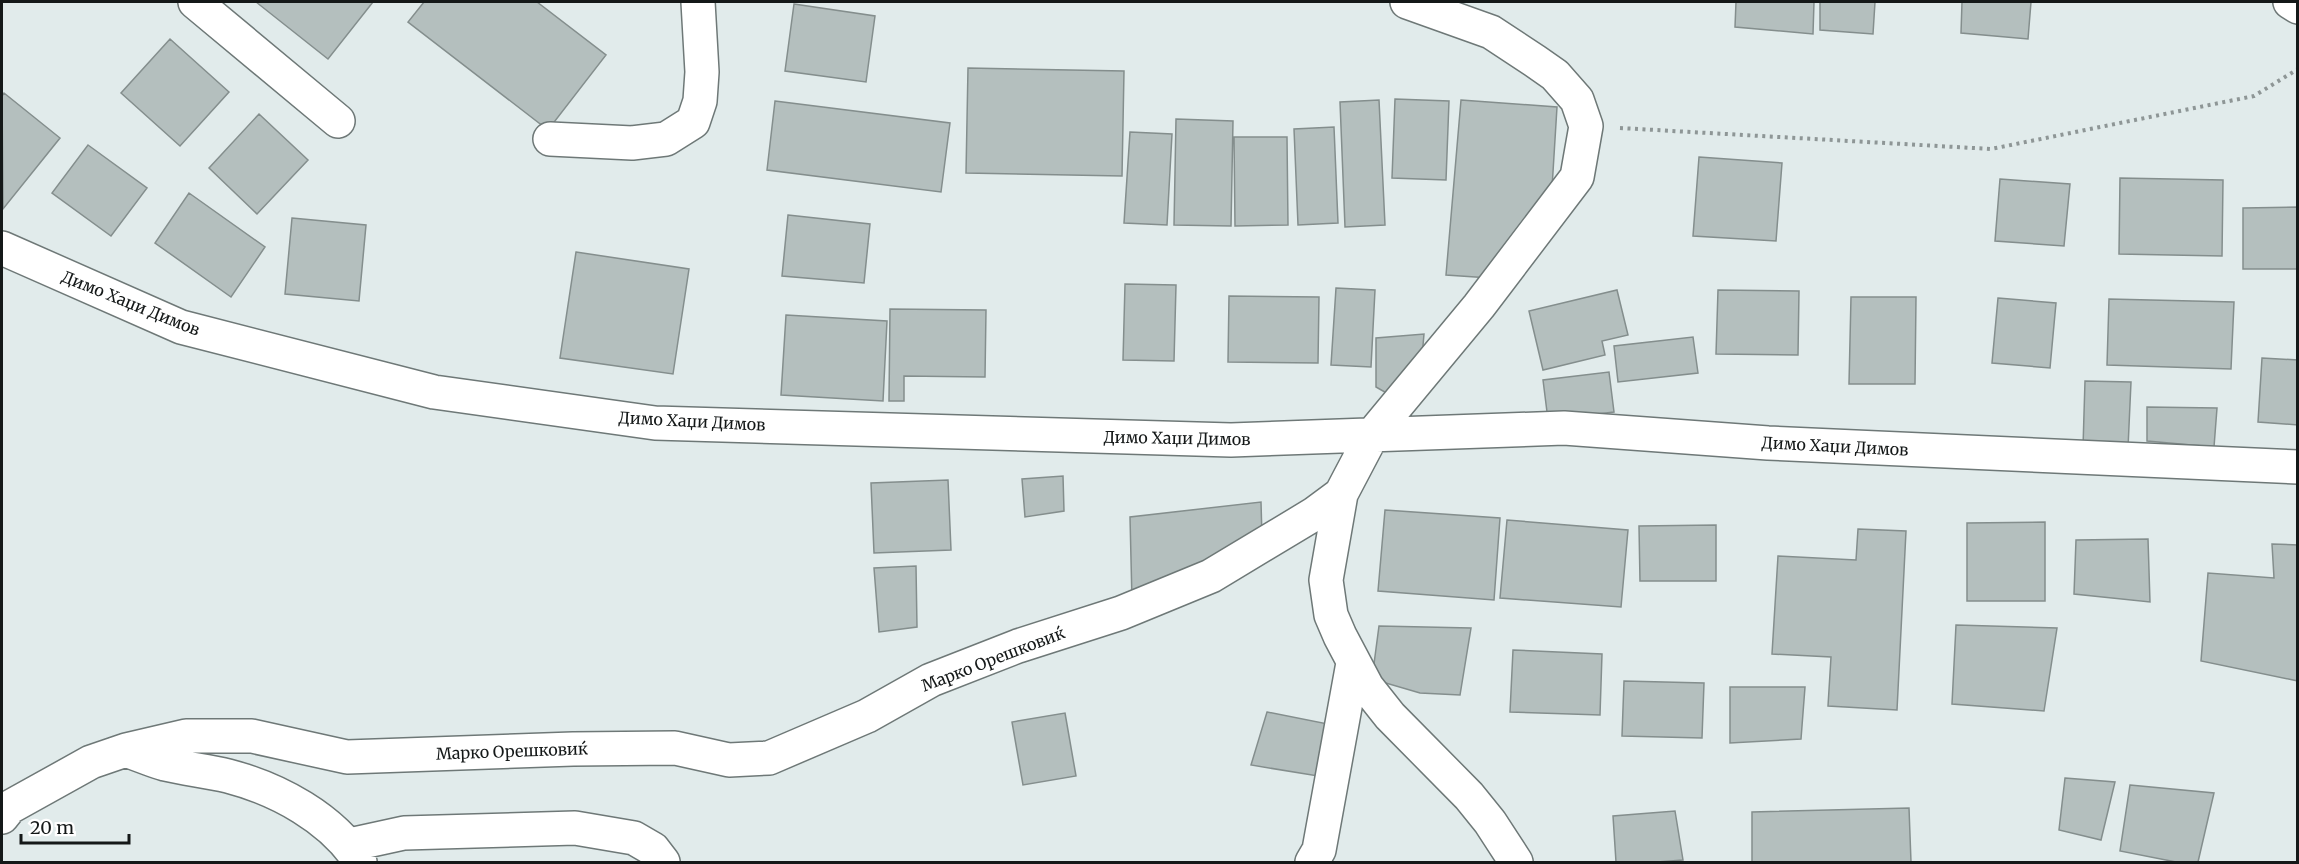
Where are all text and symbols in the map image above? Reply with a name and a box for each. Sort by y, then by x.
street label: Димо Хаџи Димов [59,266,203,340]
street label: Димо Хаџи Димов [618,407,766,435]
street label: Димо Хаџи Димов [1103,427,1251,449]
street label: Димо Хаџи Димов [1761,432,1909,460]
street label: Марко Орешковиќ [918,622,1068,696]
street label: Марко Орешковиќ [436,738,588,764]
scale bar [21,807,129,845]
text: 20 m [30,816,74,839]

